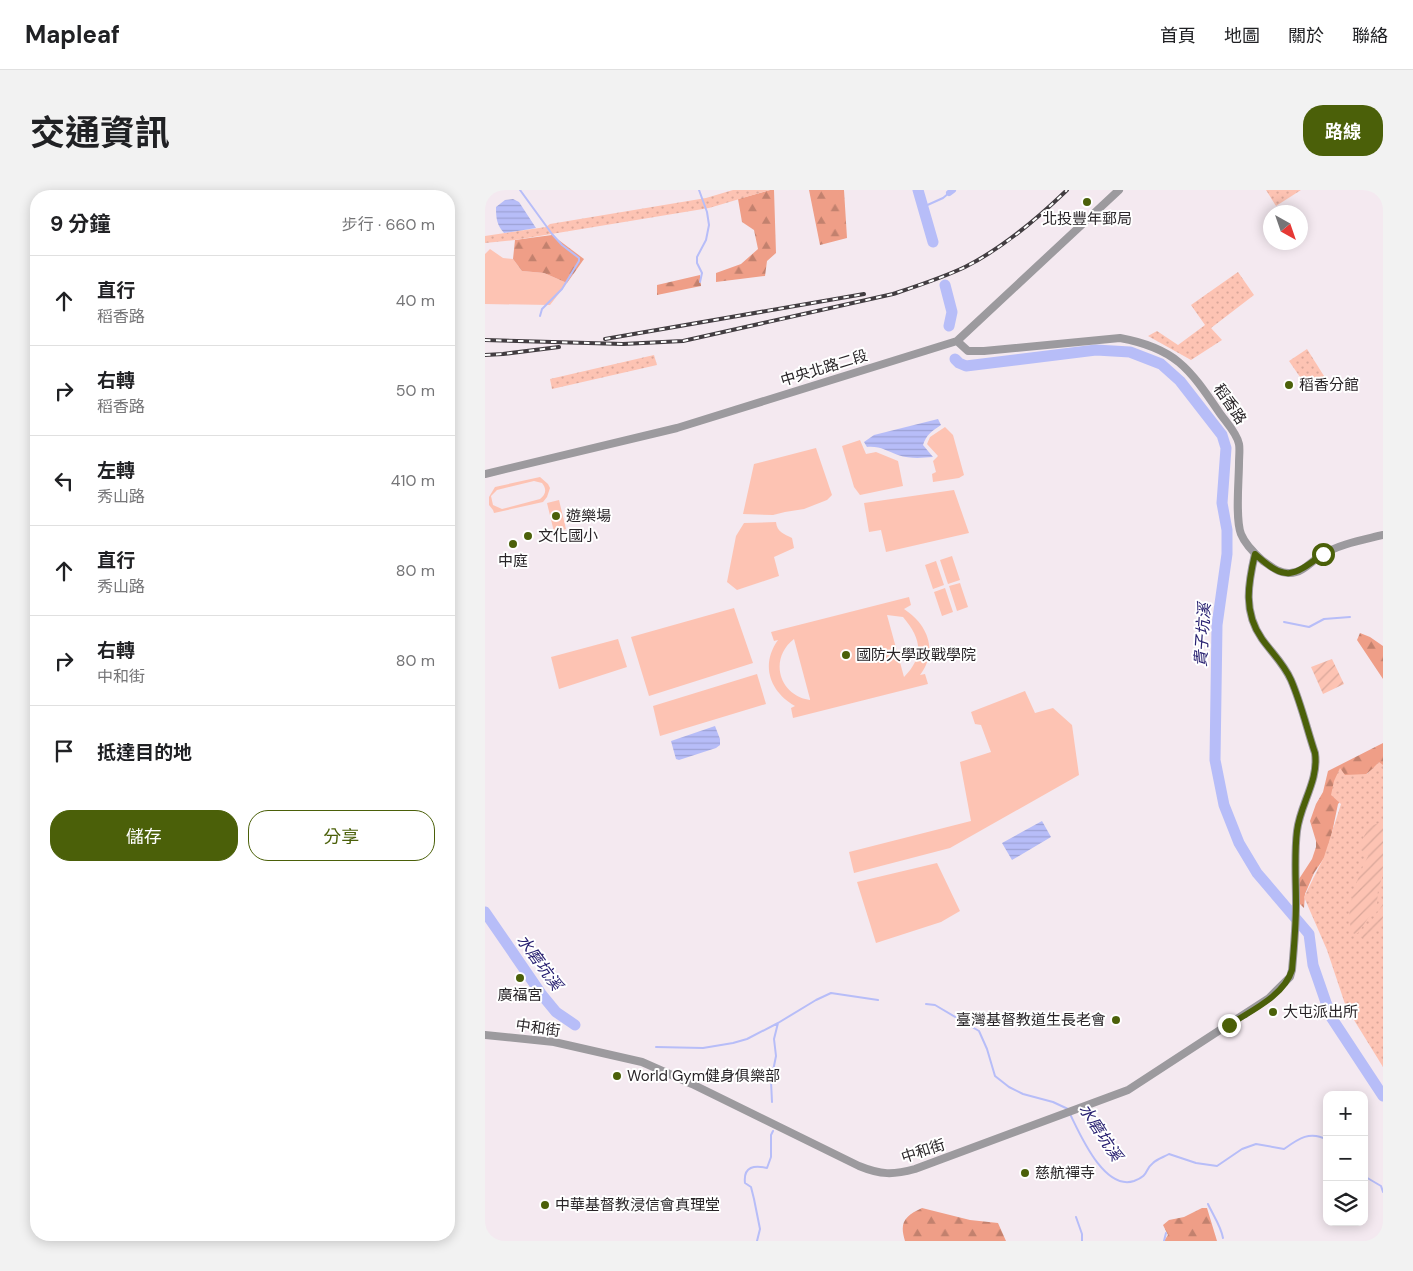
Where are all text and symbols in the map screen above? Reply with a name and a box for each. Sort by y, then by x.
text: Mapleaf [25,19,120,50]
text: 首頁 [1160,24,1196,48]
text: 地圖 [1224,24,1260,48]
text: 關於 [1288,24,1324,48]
text: 聯絡 [1352,24,1388,48]
button: 路線 [1303,105,1383,156]
text: 交通資訊 [30,110,170,156]
marker: 北投豐年郵局 [1081,196,1093,208]
north arrow [1263,205,1308,250]
place label: 北投豐年郵局 [1042,209,1132,229]
text: 9 分鐘 [50,210,110,238]
text: 步行 · 660 m [342,214,435,235]
text: 直行 [97,278,135,303]
icon: ahead [50,287,78,315]
text: 40 m [396,290,435,311]
text: 稻香路 [97,306,145,327]
street label: 中央北路二段 [778,345,870,391]
text: 右轉 [97,368,135,393]
place label: 稻香分館 [1299,375,1359,395]
icon: right [50,377,78,405]
marker: 稻香分館 [1283,379,1295,391]
text: 50 m [396,380,435,401]
street label: 稻香路 [1209,380,1251,428]
text: 稻香路 [97,396,145,417]
text: 左轉 [97,458,135,483]
icon: left [50,467,78,495]
text: 410 m [391,470,435,491]
text: 秀山路 [97,486,145,507]
place label: 遊樂場 [566,506,611,526]
marker: 遊樂場 [550,510,562,522]
place label: 文化國小 [538,526,598,546]
marker: 文化國小 [522,530,534,542]
marker: 中庭 [507,538,519,550]
route start [1312,543,1335,566]
text: 直行 [97,548,135,573]
place label: 中庭 [498,551,528,571]
icon: ahead [50,557,78,585]
text: 80 m [396,560,435,581]
text: 秀山路 [97,576,145,597]
water label: 貴子坑溪 [1190,600,1215,668]
text: 右轉 [97,638,135,663]
place label: 國防大學政戰學院 [856,645,976,665]
icon: right [50,647,78,675]
marker: 國防大學政戰學院 [840,649,852,661]
text: 80 m [396,650,435,671]
text: 中和街 [97,666,145,687]
icon: arrive [50,737,78,765]
text: 抵達目的地 [97,740,192,765]
button: 儲存 [50,810,238,861]
button: 分享 [248,810,435,861]
water label: 水磨坑溪 [512,930,568,996]
marker: 廣福宮 [514,972,526,984]
place label: 廣福宮 [497,985,543,1005]
place label: 大屯派出所 [1283,1002,1358,1022]
marker: 大屯派出所 [1267,1006,1279,1018]
place label: 臺灣基督教道生長老會 [956,1010,1106,1030]
marker: 臺灣基督教道生長老會 [1110,1014,1122,1026]
route end [1218,1014,1241,1037]
street label: 中和街 [514,1015,562,1041]
place label: World Gym健身俱樂部 [627,1066,780,1086]
marker: World Gym健身俱樂部 [611,1070,623,1082]
map controls [1323,1091,1368,1226]
button: + [1323,1091,1368,1136]
water label: 水磨坑溪 [1074,1100,1128,1166]
street label: 中和街 [899,1135,947,1167]
button: − [1323,1136,1368,1181]
place label: 慈航禪寺 [1035,1163,1095,1183]
marker: 慈航禪寺 [1019,1167,1031,1179]
button: layers [1323,1181,1368,1226]
place label: 中華基督教浸信會真理堂 [555,1195,720,1215]
marker: 中華基督教浸信會真理堂 [539,1199,551,1211]

